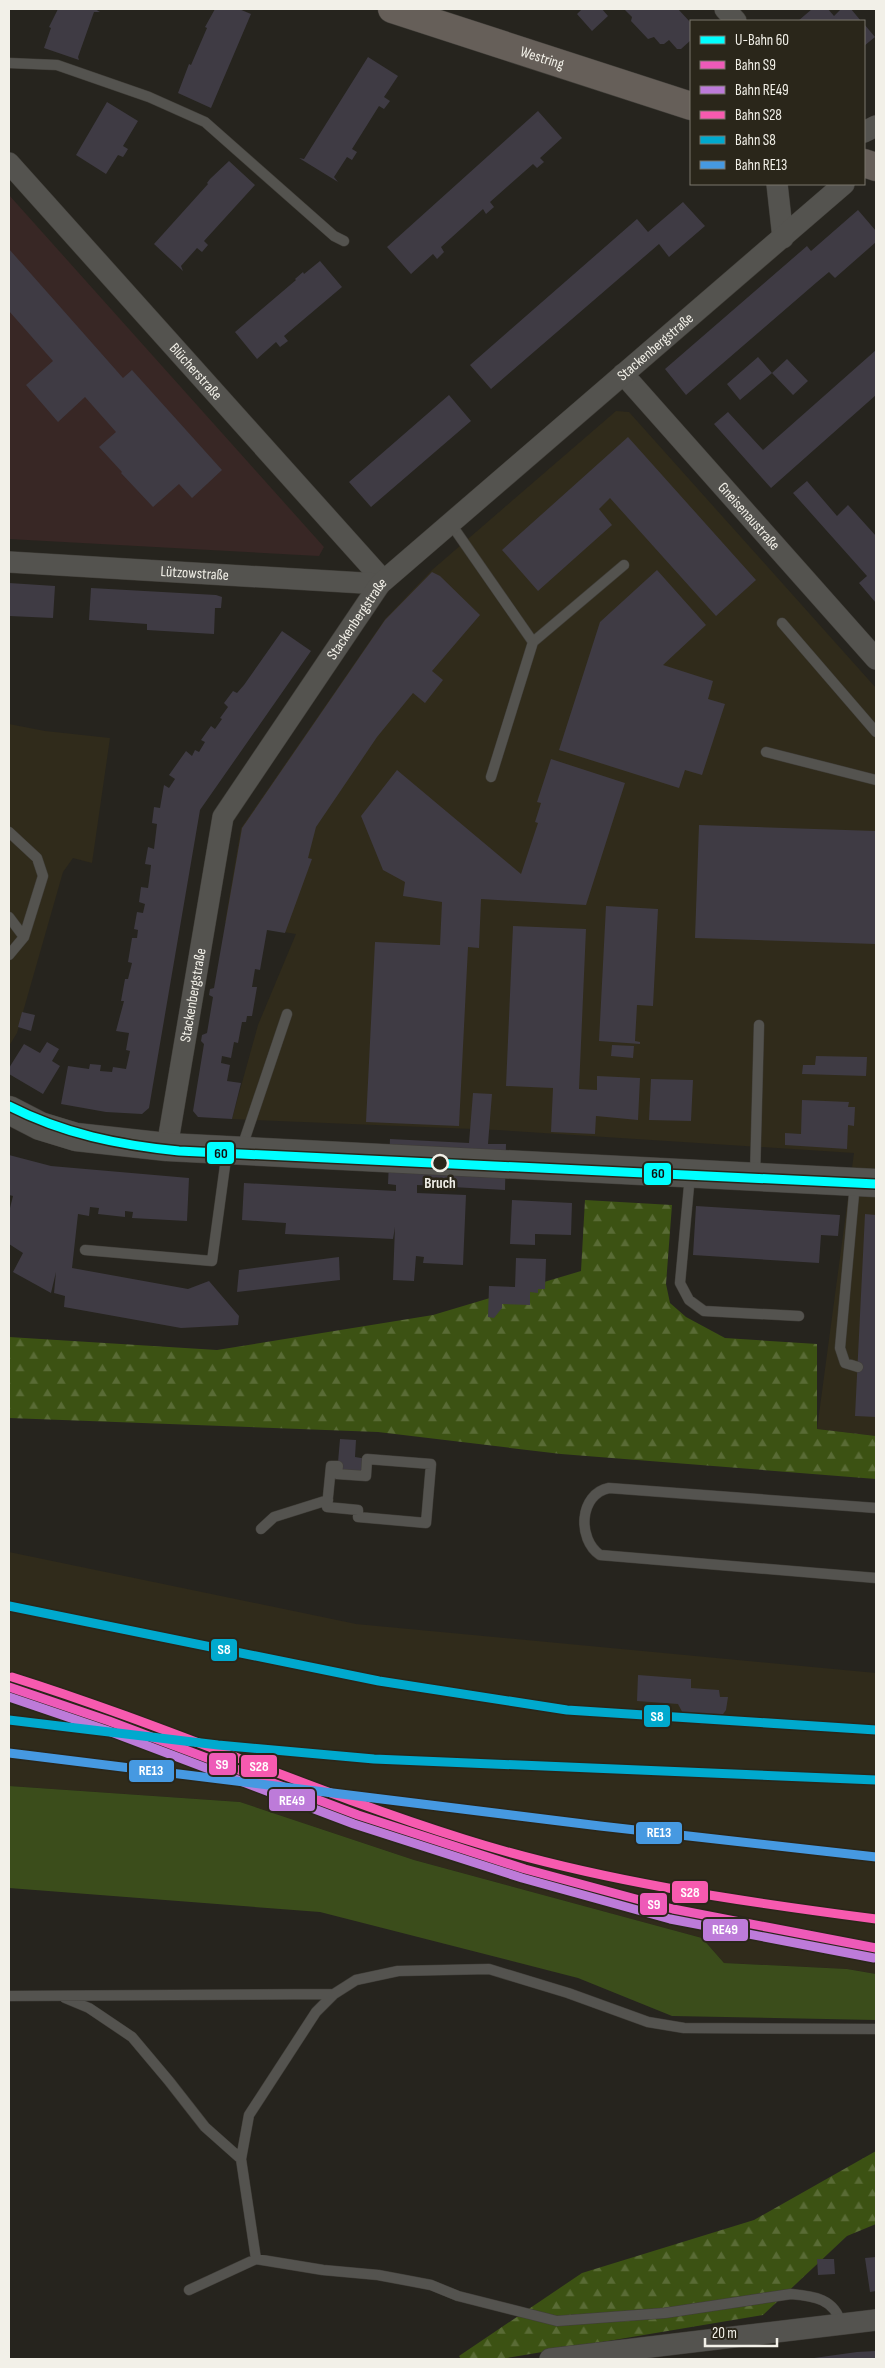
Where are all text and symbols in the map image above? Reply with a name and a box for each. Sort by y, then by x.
legend [690,20,865,185]
text: U-Bahn 60 [735,31,789,50]
street label: Westring [518,42,567,74]
text: Bahn S9 [735,56,776,75]
text: Bahn RE49 [735,81,789,100]
text: Bahn S28 [735,106,782,125]
text: Bahn S8 [735,131,776,150]
text: Bahn RE13 [735,156,787,175]
street label: Stackenbergstraße [613,309,697,385]
street label: Blücherstraße [165,339,227,404]
street label: Gneisenaustraße [714,478,784,554]
street label: Lützowstraße [160,562,229,585]
street label: Stackenbergstraße [322,573,391,663]
street label: Stackenbergstraße [175,947,210,1044]
line badge: 60 [206,1141,235,1165]
text: 60 [214,1145,228,1162]
marker: Bruch [431,1154,449,1172]
line badge: 60 [643,1162,672,1186]
text: 60 [651,1165,665,1182]
place label: Bruch [424,1174,456,1193]
line badge: S8 [210,1638,238,1662]
text: S8 [217,1641,231,1658]
line badge: S8 [643,1704,671,1728]
text: S8 [650,1708,664,1725]
line badge: S9 [208,1752,237,1776]
line badge: S28 [240,1754,278,1778]
text: S9 [216,1756,229,1773]
text: S28 [249,1758,269,1775]
line badge: RE13 [128,1759,175,1783]
text: RE13 [139,1762,163,1779]
line badge: RE49 [268,1788,316,1812]
text: RE49 [279,1792,305,1809]
line badge: RE13 [635,1821,683,1845]
text: RE13 [647,1824,671,1841]
line badge: S28 [671,1880,709,1904]
text: S28 [680,1884,700,1901]
line badge: S9 [639,1892,668,1916]
text: S9 [648,1896,661,1913]
line badge: RE49 [702,1918,749,1942]
text: RE49 [712,1921,738,1938]
scale bar [705,2316,778,2348]
text: 20 m [712,2324,737,2343]

